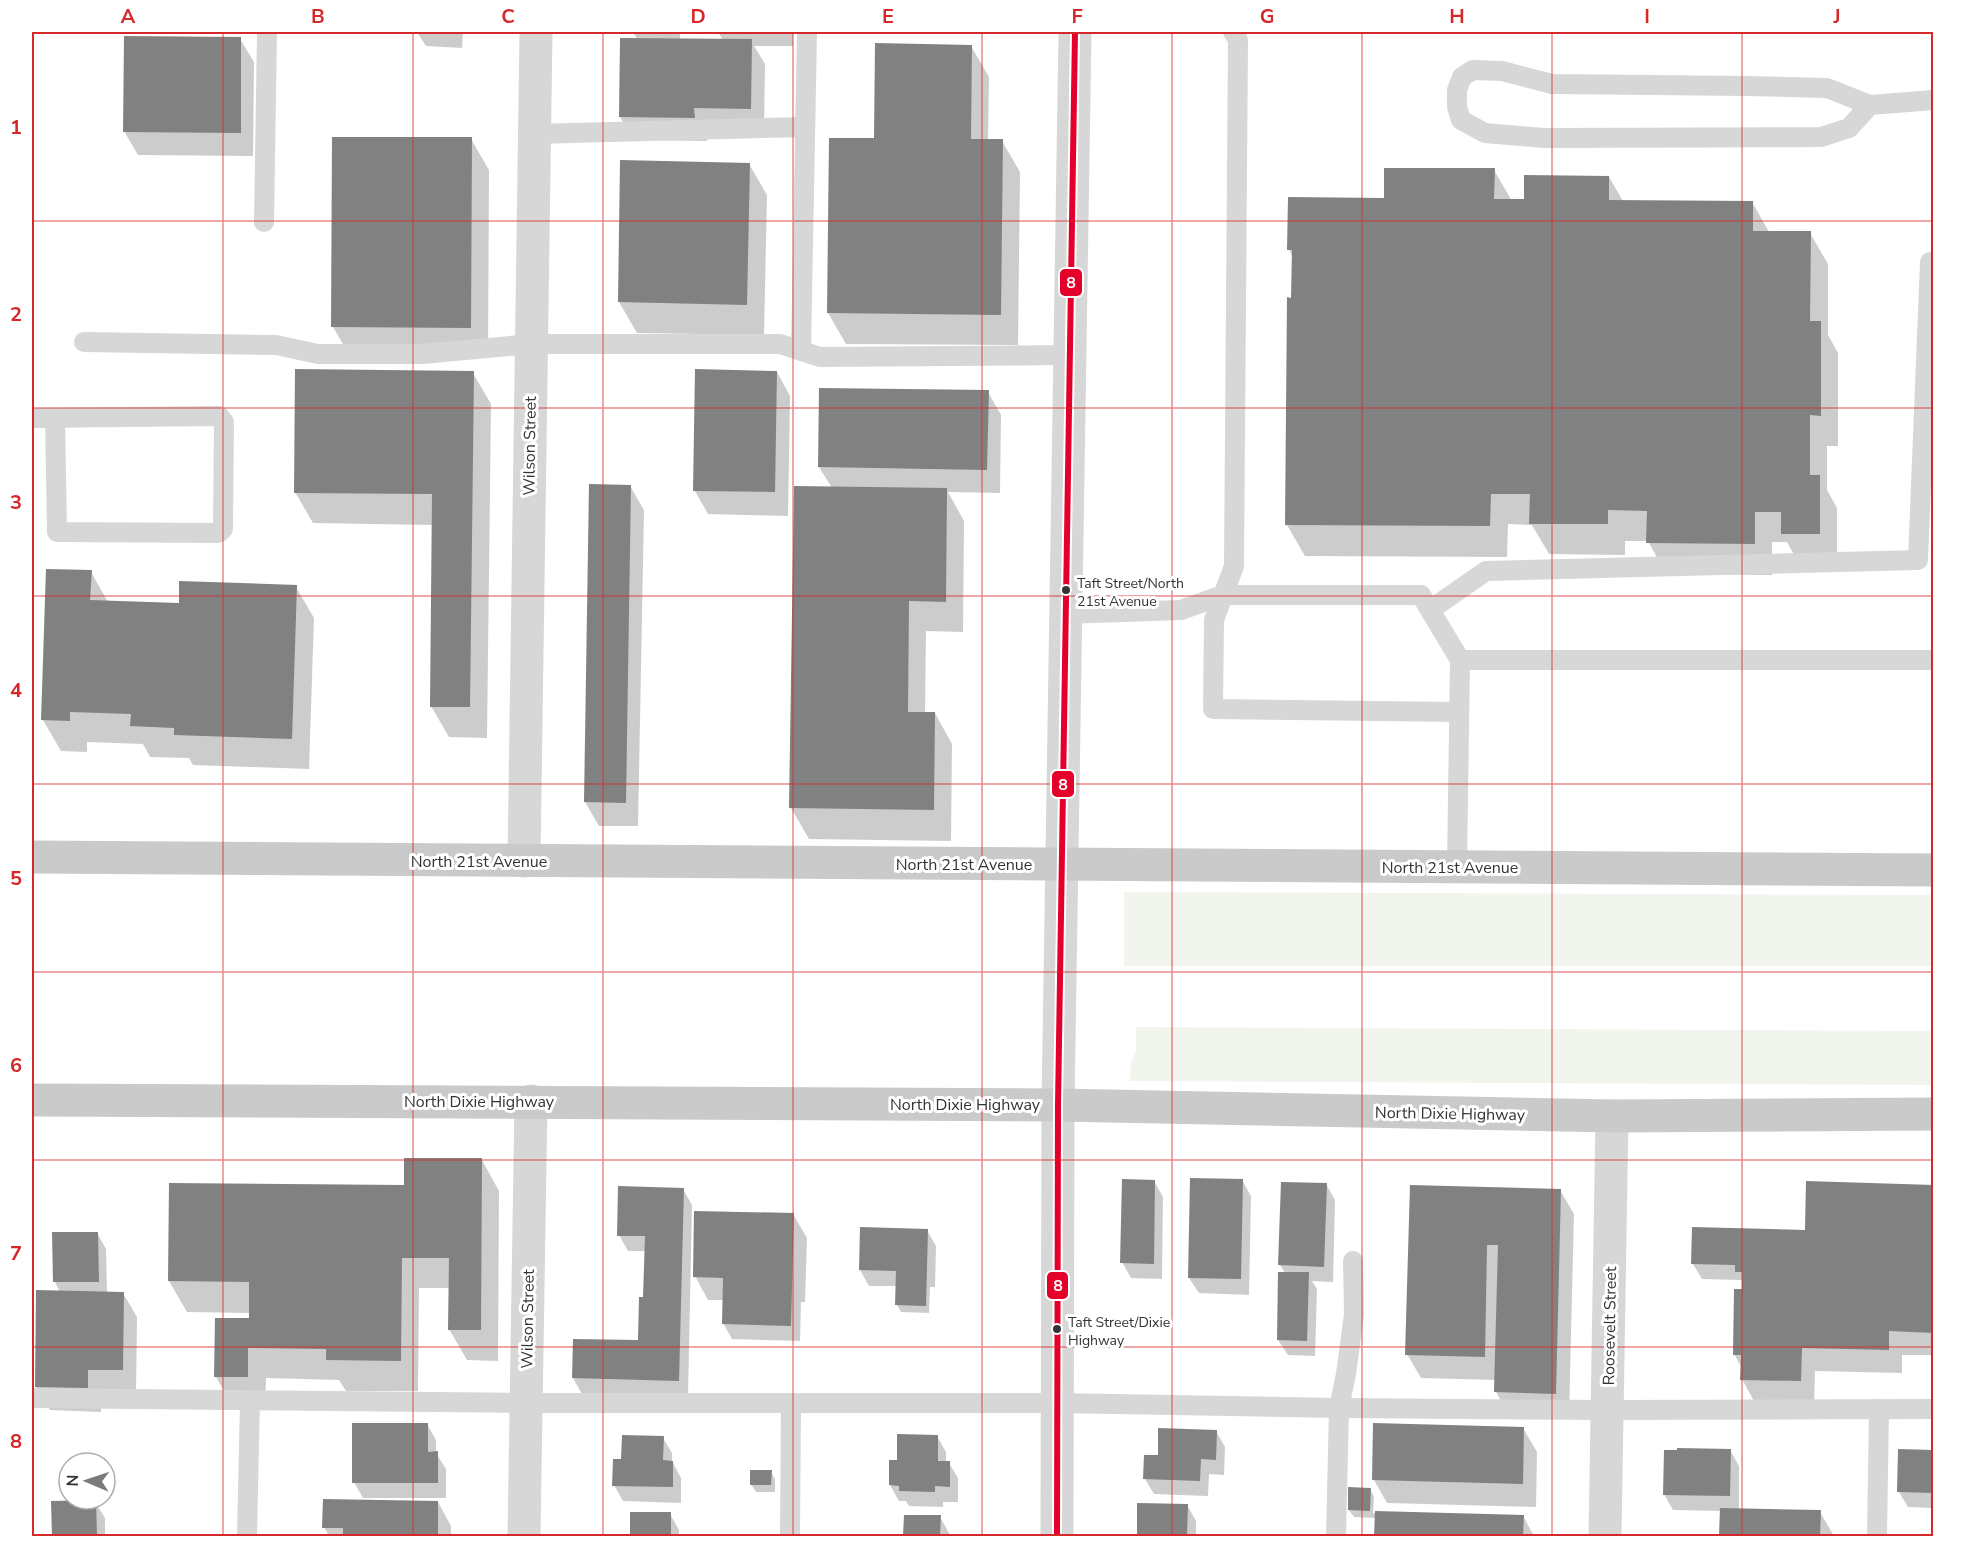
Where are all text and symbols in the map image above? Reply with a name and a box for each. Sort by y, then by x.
text: A [121,3,136,30]
text: B [311,3,325,30]
text: C [501,3,515,30]
text: D [690,3,706,30]
text: E [882,3,894,30]
text: F [1071,3,1083,30]
text: G [1260,3,1274,30]
text: H [1449,3,1465,30]
text: I [1644,3,1650,30]
text: J [1832,3,1841,30]
text: 1 [10,114,22,141]
line badge: 8 [1059,268,1083,297]
text: 8 [1066,272,1076,294]
text: 2 [10,301,22,328]
street label: Wilson Street [518,396,542,496]
text: 3 [10,489,22,516]
place label: Taft Street/North 21st Avenue [1077,574,1184,611]
marker: Taft Street/North 21st Avenue [1060,584,1072,596]
text: 4 [10,677,22,704]
line badge: 8 [1051,770,1075,798]
text: 8 [1058,774,1068,796]
street label: North 21st Avenue [411,851,547,873]
street label: North 21st Avenue [896,854,1032,876]
street label: North 21st Avenue [1382,857,1518,879]
text: 5 [10,865,22,892]
text: 6 [10,1052,22,1079]
street label: North Dixie Highway [404,1091,555,1113]
street label: North Dixie Highway [890,1094,1041,1116]
street label: North Dixie Highway [1375,1102,1526,1126]
text: 7 [10,1240,22,1267]
street label: Roosevelt Street [1598,1266,1622,1386]
street label: Wilson Street [516,1269,540,1369]
line badge: 8 [1046,1271,1069,1300]
text: 8 [1053,1275,1063,1297]
place label: Taft Street/Dixie Highway [1068,1313,1170,1350]
marker: Taft Street/Dixie Highway [1051,1323,1063,1335]
text: 8 [10,1428,22,1455]
north arrow [57,1451,117,1511]
text: N [62,1474,84,1487]

